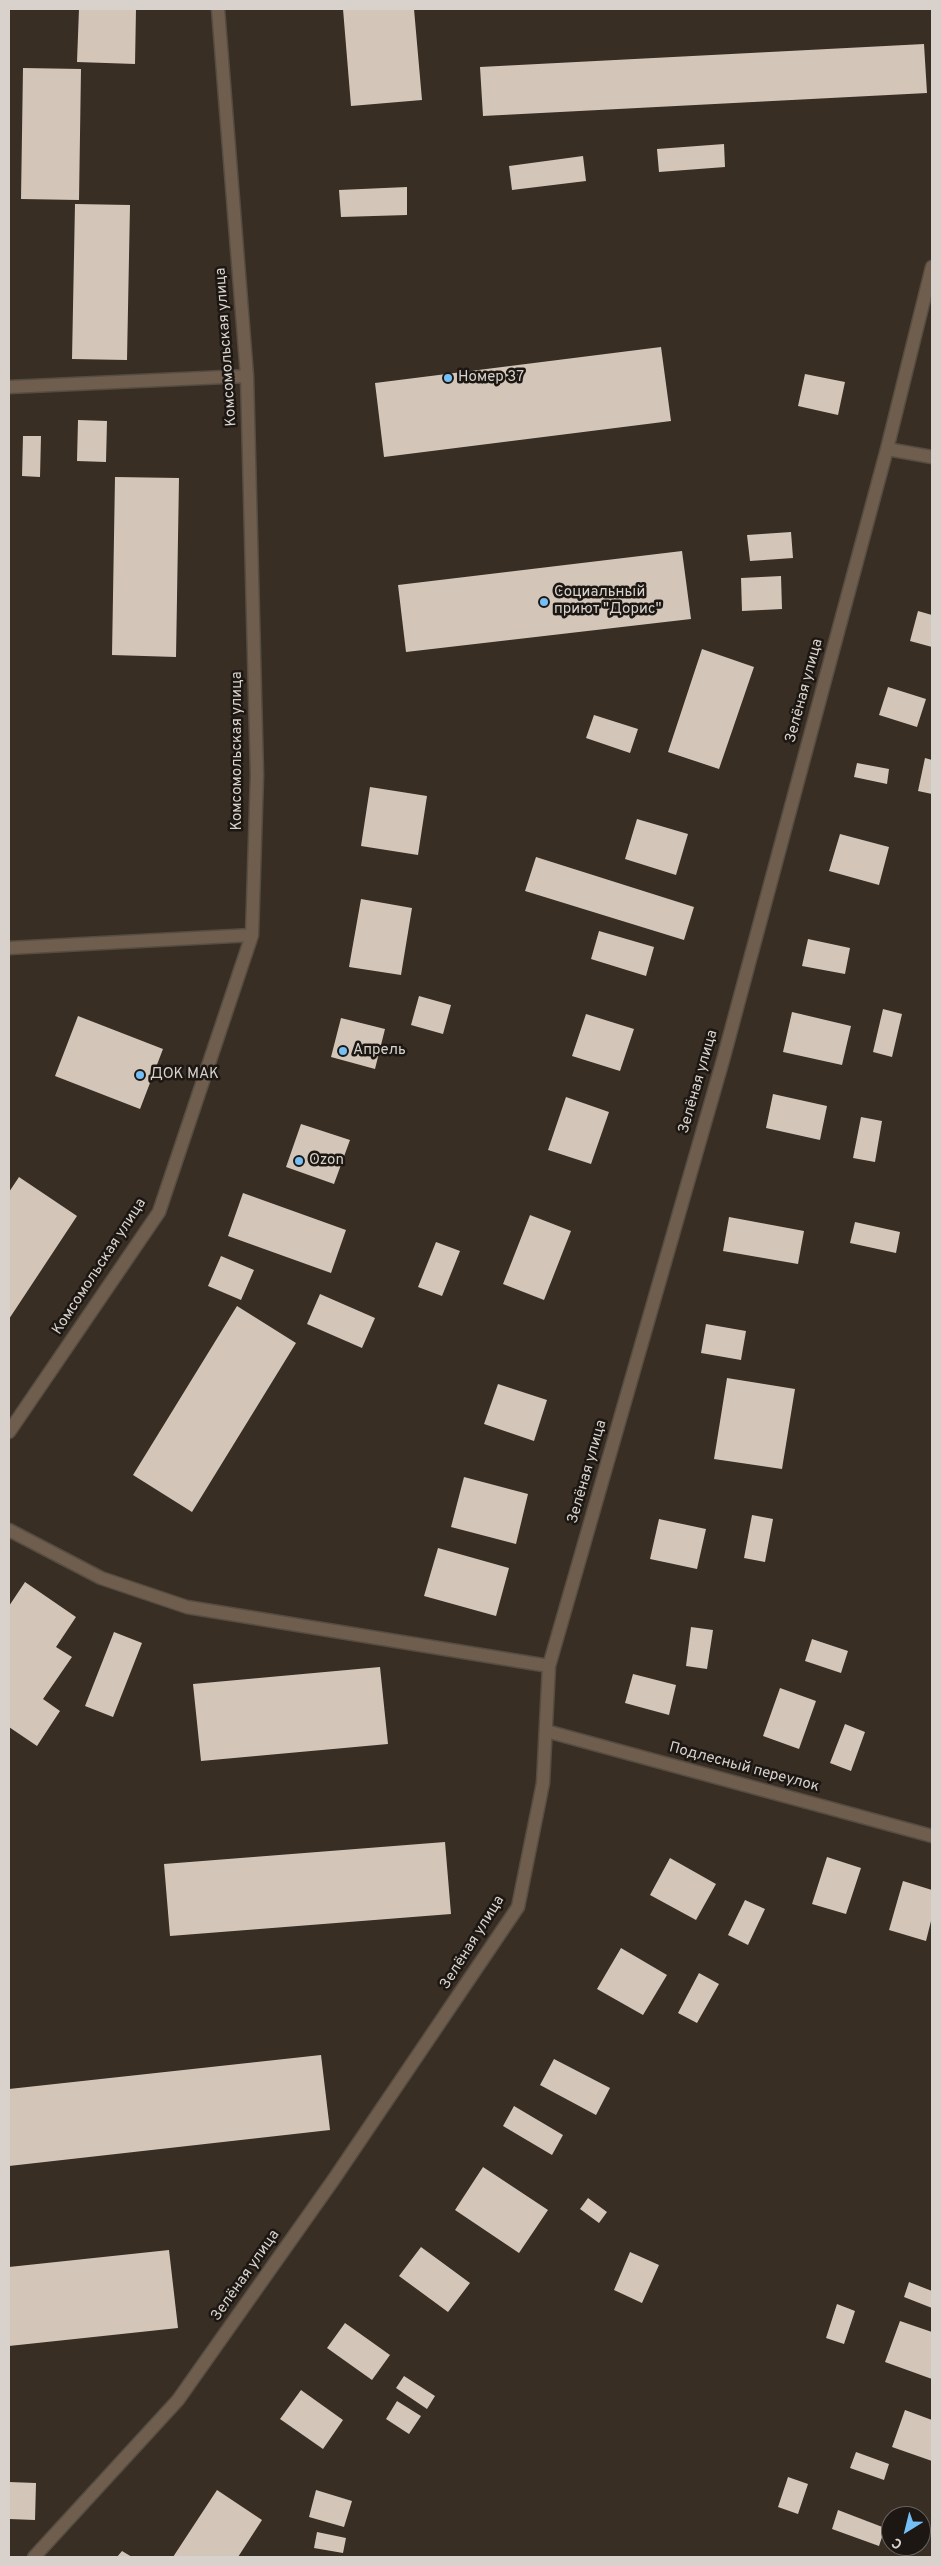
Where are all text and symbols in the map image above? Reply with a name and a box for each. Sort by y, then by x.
street label: Комсомольская улица [212,267,242,427]
place label: Номер 37 [458,369,524,387]
marker: Номер 37 [442,372,454,384]
place label: Социальный приют "Дорис" [554,584,661,619]
marker: Социальный приют "Дорис" [538,596,550,608]
street label: Зелёная улица [782,637,828,745]
street label: Комсомольская улица [229,671,247,831]
street label: Зелёная улица [676,1028,722,1136]
place label: Апрель [353,1042,406,1060]
marker: Апрель [337,1045,349,1057]
place label: ДОК МАК [150,1066,219,1084]
marker: ДОК МАК [134,1069,146,1081]
place label: Ozon [309,1152,344,1170]
marker: Ozon [293,1155,305,1167]
street label: Комсомольская улица [49,1195,151,1339]
street label: Зелёная улица [565,1418,611,1526]
street label: Подлесный переулок [667,1739,821,1797]
street label: Зелёная улица [437,1893,509,1993]
street label: Зелёная улица [208,2227,284,2325]
north arrow [881,2506,931,2556]
text: С [889,2533,906,2552]

